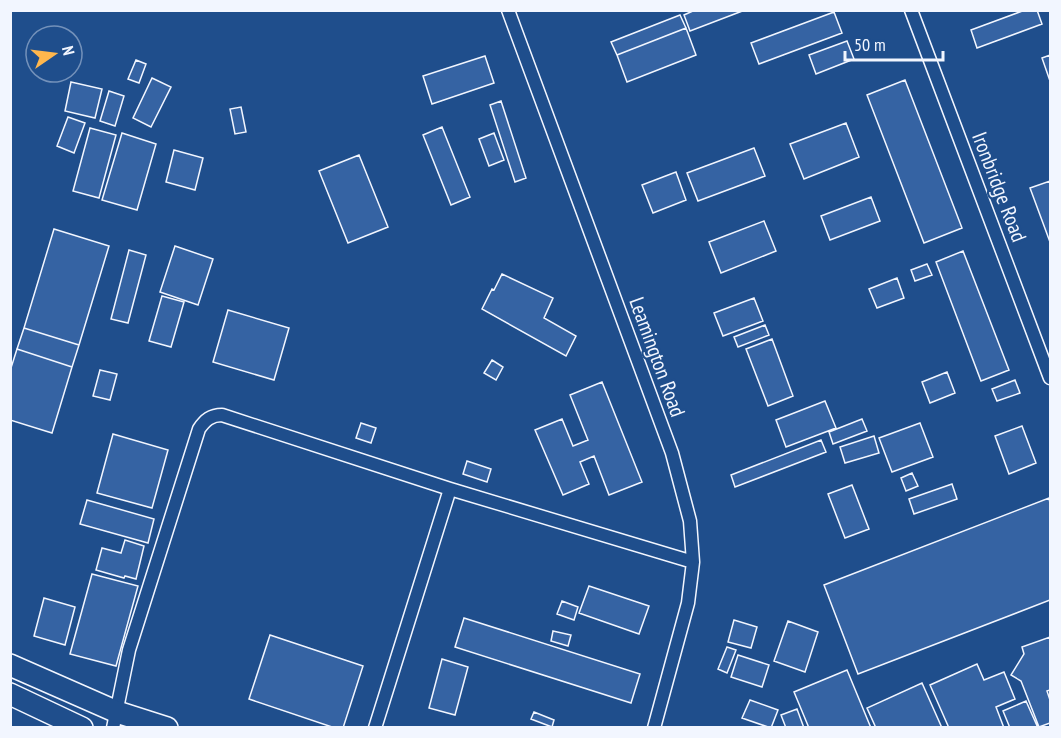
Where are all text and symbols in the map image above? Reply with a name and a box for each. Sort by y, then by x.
north arrow [24,24,84,84]
scale bar [845,24,942,62]
text: 50 m [854,33,886,56]
text: N [58,44,79,57]
street label: Ironbridge Road [966,128,1033,246]
street label: Leamington Road [623,293,692,420]

